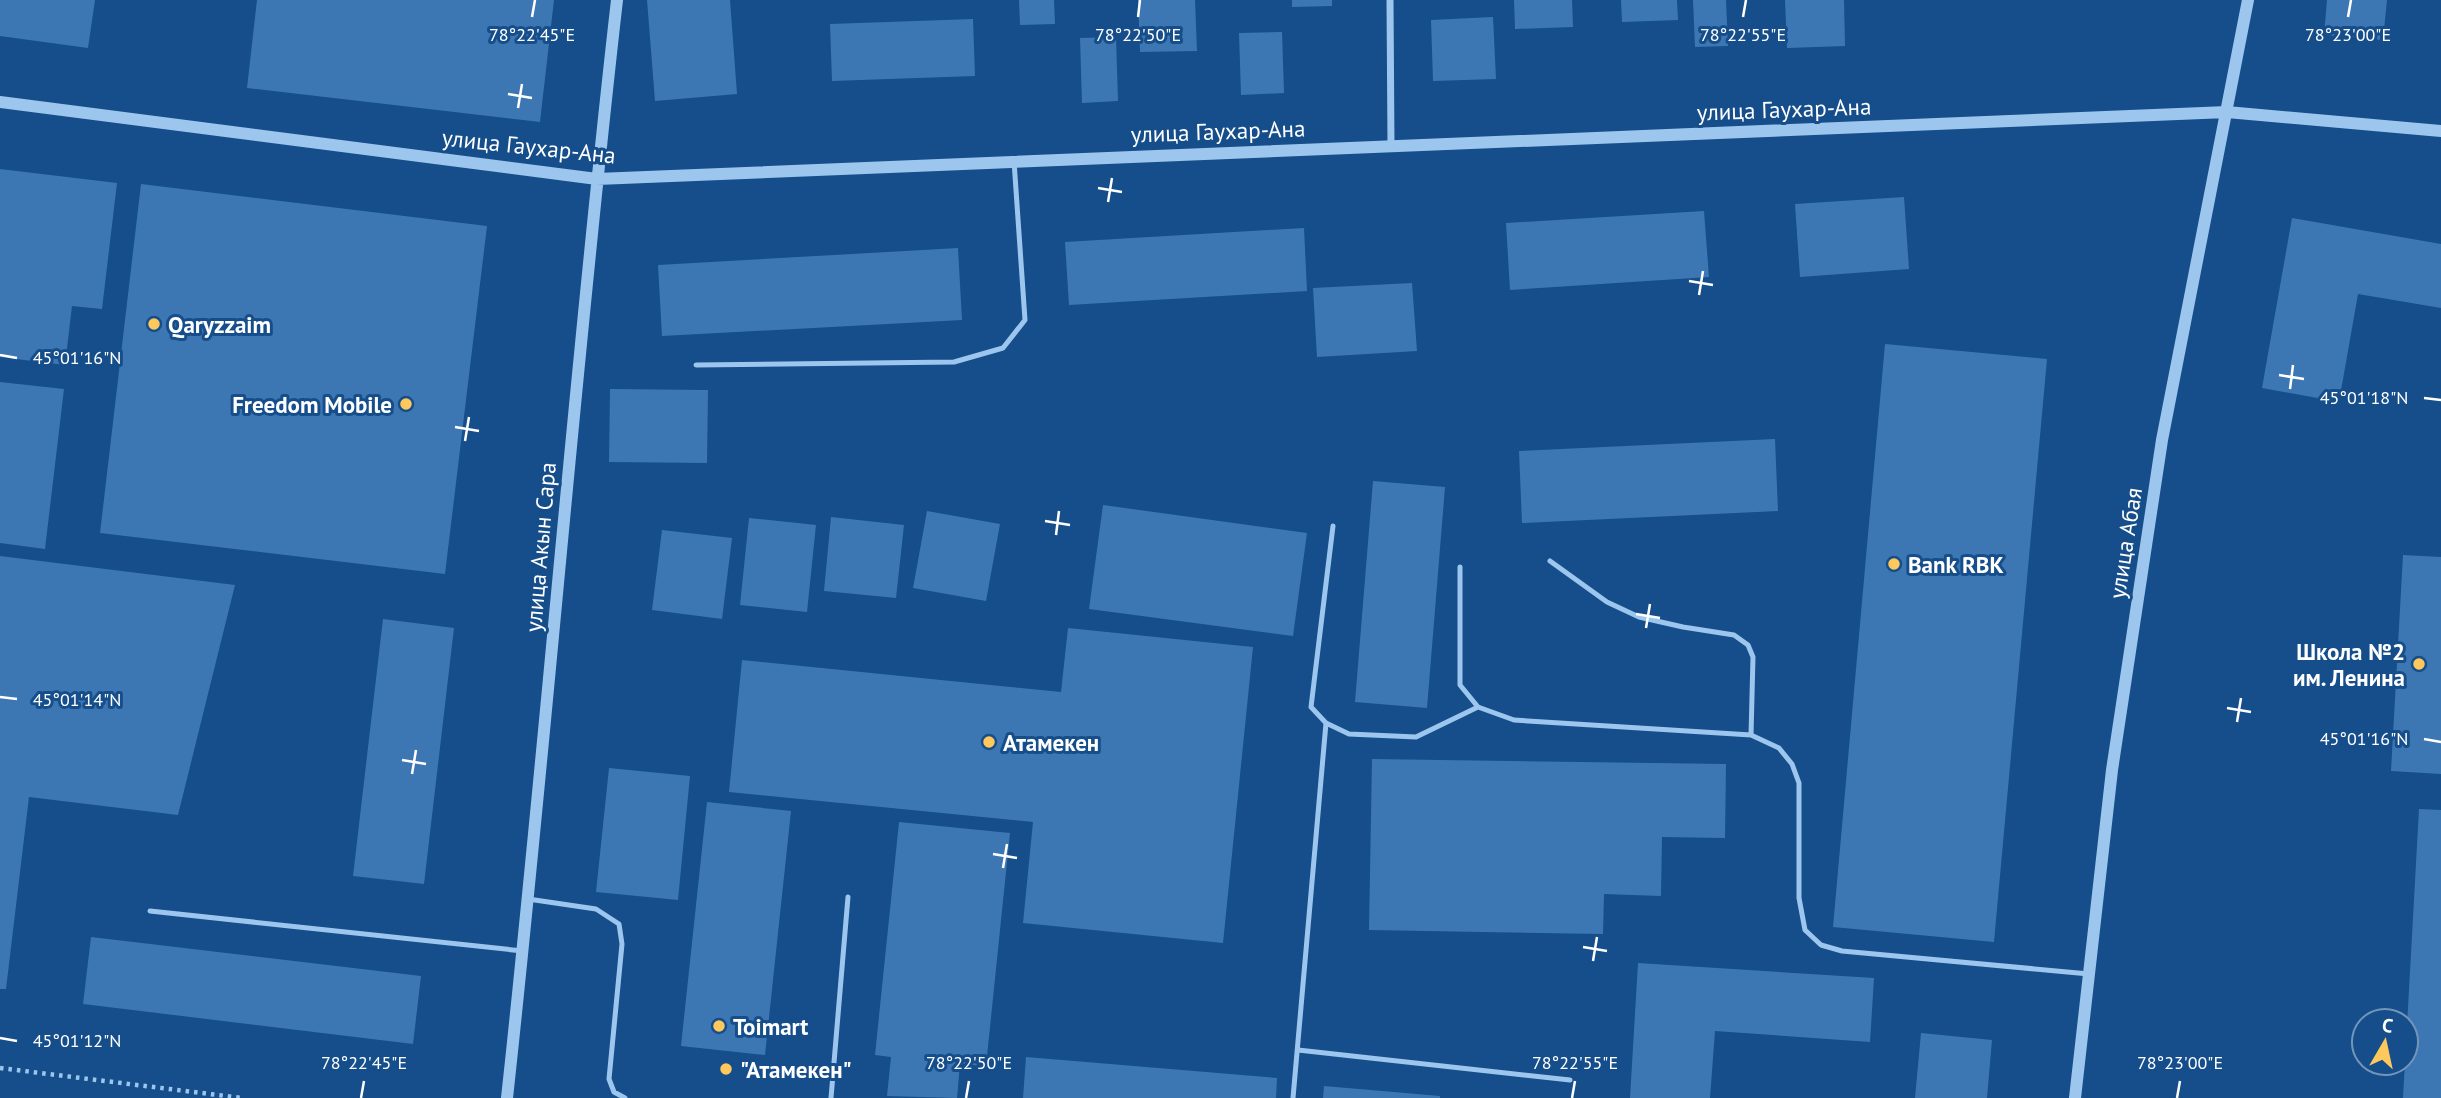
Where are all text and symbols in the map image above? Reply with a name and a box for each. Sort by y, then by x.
text: 78°22'45"E [489,23,575,46]
text: 78°22'50"E [1095,23,1181,46]
text: 78°22'55"E [1700,23,1786,46]
text: 78°23'00"E [2305,23,2391,46]
street label: улица Гаухар-Ана [1696,91,1872,127]
street label: улица Гаухар-Ана [1130,113,1306,149]
street label: улица Гаухар-Ана [441,122,617,170]
place label: Qaryzzaim [168,310,271,339]
marker: Qaryzzaim [146,316,162,332]
text: 45°01'16"N [33,346,121,369]
text: 45°01'18"N [2320,386,2408,409]
place label: Freedom Mobile [232,390,392,419]
marker: Freedom Mobile [398,396,414,412]
street label: улица Акын Сара [518,461,562,633]
street label: улица Абая [2102,485,2148,601]
place label: Bank RBK [1908,550,2004,579]
marker: Bank RBK [1886,556,1902,572]
place label: Школа №2 им. Ленина [2293,637,2405,692]
marker: Школа №2 им. Ленина [2411,656,2427,672]
text: 45°01'14"N [33,688,121,711]
text: 45°01'16"N [2320,727,2408,750]
place label: Атамекен [1003,728,1099,757]
marker: Атамекен [981,734,997,750]
north arrow [2350,1007,2420,1077]
place label: Toimart [733,1012,808,1041]
text: С [2381,1013,2395,1038]
marker: Toimart [711,1018,727,1034]
text: 45°01'12"N [33,1029,121,1052]
text: 78°22'45"E [321,1051,407,1074]
text: 78°22'50"E [926,1051,1012,1074]
text: 78°22'55"E [1532,1051,1618,1074]
text: 78°23'00"E [2137,1051,2223,1074]
place label: "Атамекен" [740,1055,852,1084]
marker: "Атамекен" [718,1061,734,1077]

